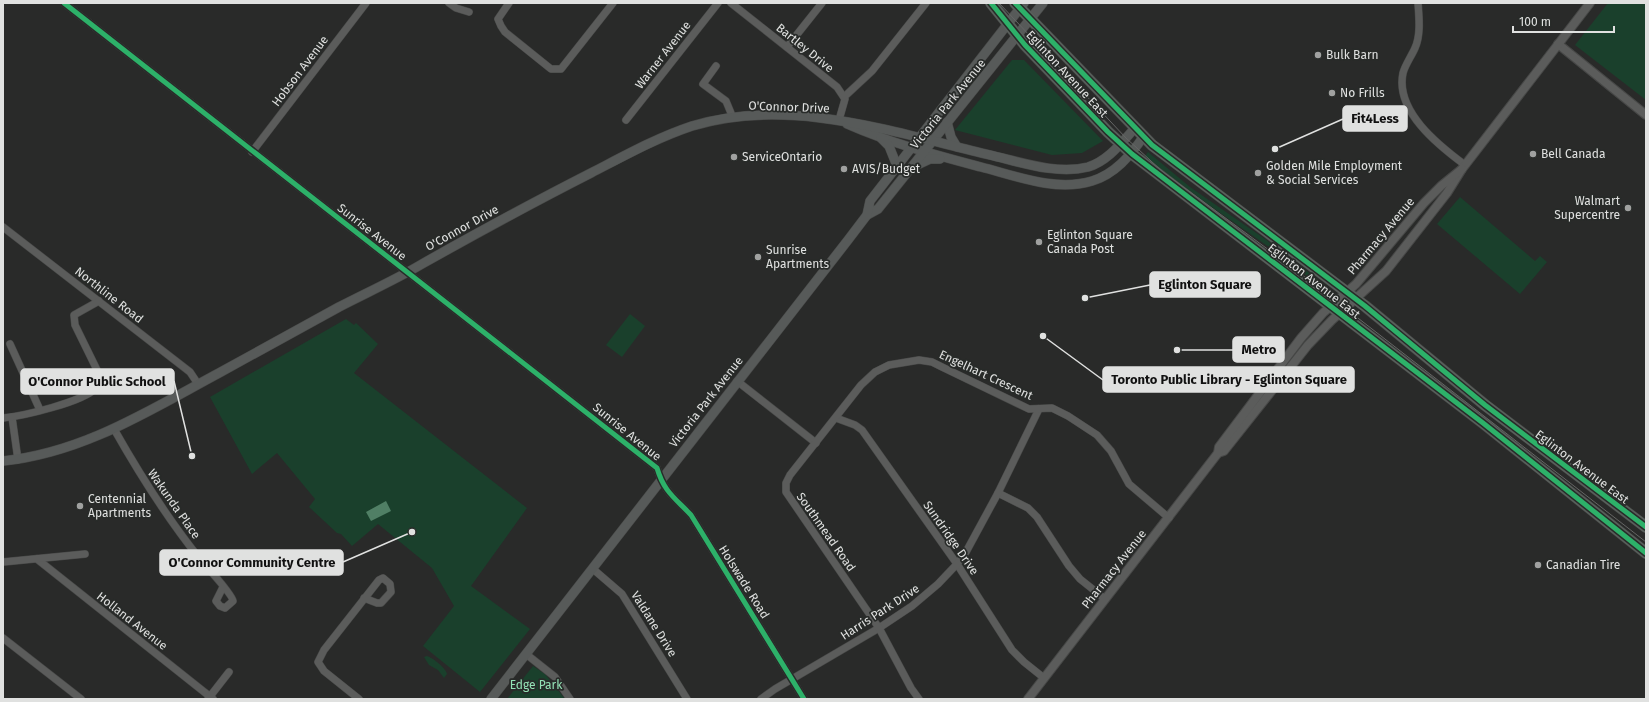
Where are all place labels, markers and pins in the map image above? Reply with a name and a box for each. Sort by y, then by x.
place label: Bulk Barn [1326,48,1379,62]
marker: Bulk Barn [1313,50,1323,60]
place label: No Frills [1340,86,1385,100]
marker: No Frills [1327,88,1337,98]
callout: Fit4Less [1343,106,1407,131]
place label: Bell Canada [1541,147,1605,161]
marker: Bell Canada [1528,149,1538,159]
place label: ServiceOntario [742,150,822,164]
marker: ServiceOntario [729,152,739,162]
place label: Golden Mile Employment & Social Services [1266,159,1403,187]
place label: AVIS/Budget [852,162,921,176]
marker: AVIS/Budget [839,164,849,174]
marker: Golden Mile Employment & Social Services [1253,168,1263,178]
place label: Walmart Supercentre [1554,194,1621,222]
marker: Walmart Supercentre [1623,203,1633,213]
place label: Eglinton Square Canada Post [1047,228,1133,256]
marker: Eglinton Square Canada Post [1034,237,1044,247]
place label: Sunrise Apartments [766,243,830,271]
marker: Sunrise Apartments [753,252,763,262]
callout: Eglinton Square [1150,272,1260,297]
callout: Metro [1233,337,1284,362]
callout: Toronto Public Library - Eglinton Square [1103,367,1354,392]
callout: O'Connor Public School [21,369,174,394]
place label: Centennial Apartments [88,492,152,520]
marker: Centennial Apartments [75,501,85,511]
callout: O'Connor Community Centre [160,550,343,575]
place label: Canadian Tire [1546,558,1620,572]
marker: Canadian Tire [1533,560,1543,570]

